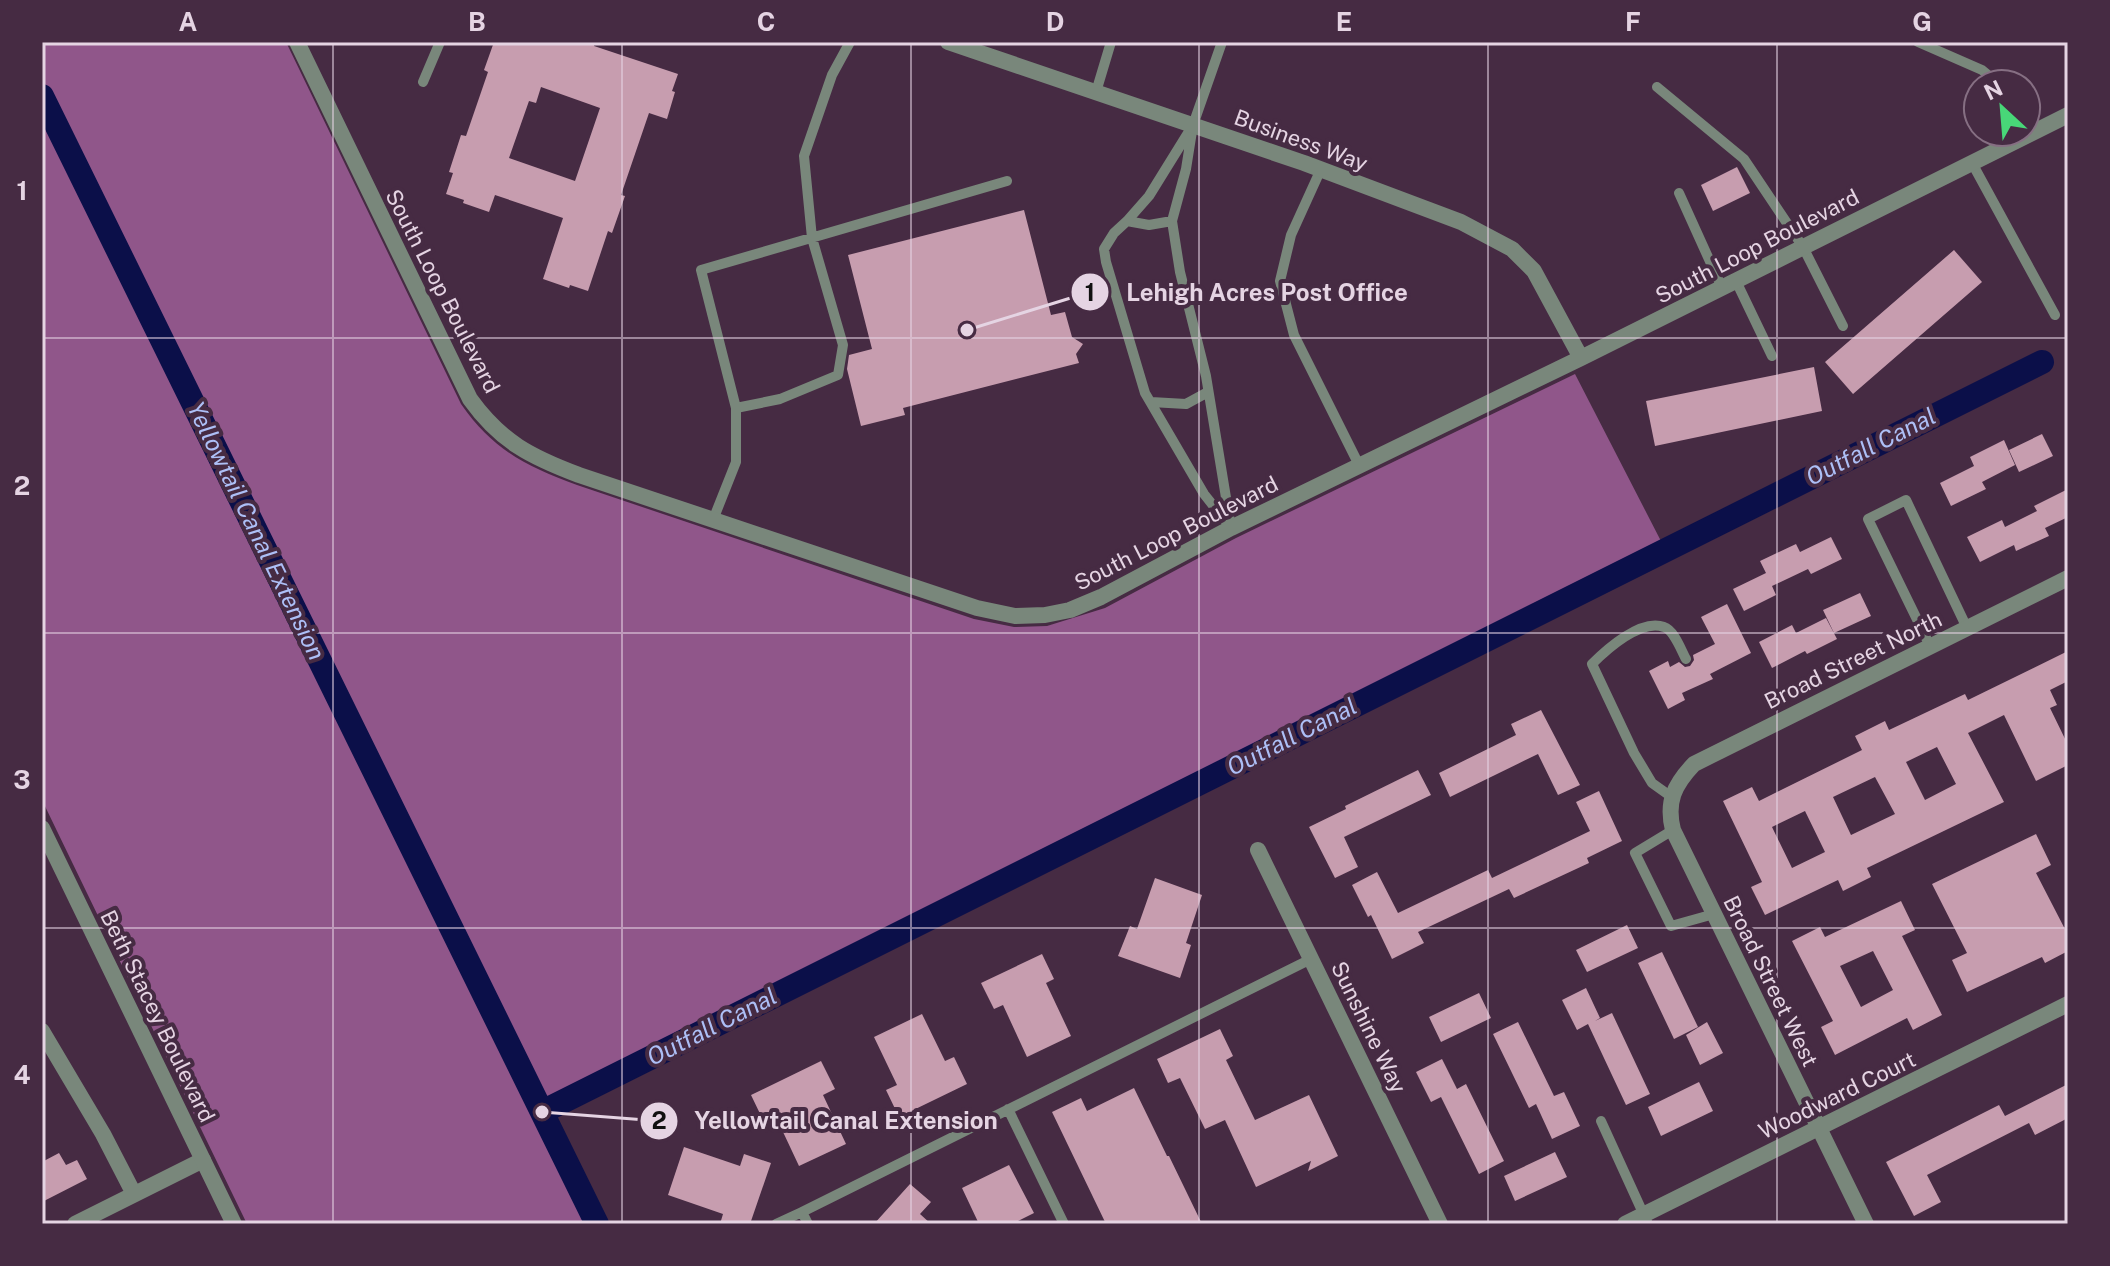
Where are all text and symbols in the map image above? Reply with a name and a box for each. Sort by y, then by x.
text: A [179,6,198,37]
text: B [468,6,486,37]
text: C [757,6,775,37]
text: D [1046,6,1064,37]
text: E [1336,6,1352,37]
text: F [1625,6,1641,37]
text: G [1912,6,1932,37]
north arrow [1962,68,2042,148]
text: N [1980,75,2007,105]
street label: Business Way [1231,104,1371,176]
text: 1 [16,175,28,206]
street label: South Loop Boulevard [1651,183,1863,309]
street label: South Loop Boulevard [380,185,506,397]
callout: Lehigh Acres Post Office [1070,268,1424,316]
text: 1 [1085,278,1095,306]
text: Lehigh Acres Post Office [1126,278,1408,306]
water label: Yellowtail Canal Extension [182,397,332,664]
water label: Outfall Canal [1801,401,1940,491]
text: 2 [14,470,30,501]
street label: South Loop Boulevard [1070,470,1282,596]
street label: Broad Street North [1760,606,1946,714]
water label: Outfall Canal [1222,691,1361,781]
text: 3 [13,764,31,795]
street label: Broad Street West [1718,891,1824,1071]
street label: Beth Stacey Boulevard [95,906,221,1126]
street label: Sunshine Way [1326,957,1412,1097]
water label: Outfall Canal [642,981,781,1071]
street label: Woodward Court [1754,1046,1920,1144]
text: 4 [13,1059,31,1090]
callout: Yellowtail Canal Extension [639,1097,1014,1145]
text: 2 [651,1106,667,1134]
text: Yellowtail Canal Extension [694,1106,998,1134]

